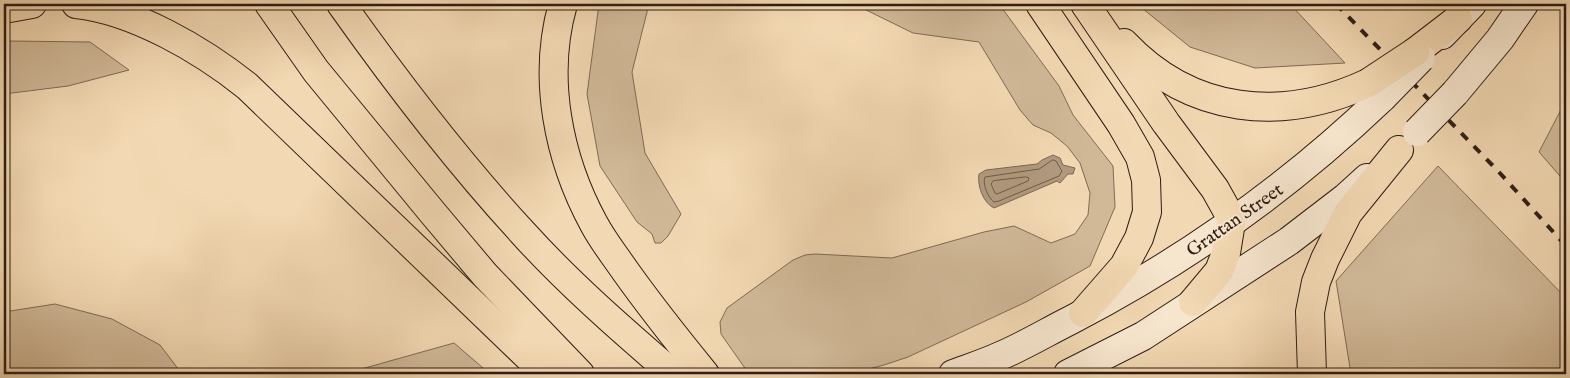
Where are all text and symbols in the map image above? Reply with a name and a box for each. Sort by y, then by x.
street label: Grattan Street [1182,178,1289,263]

